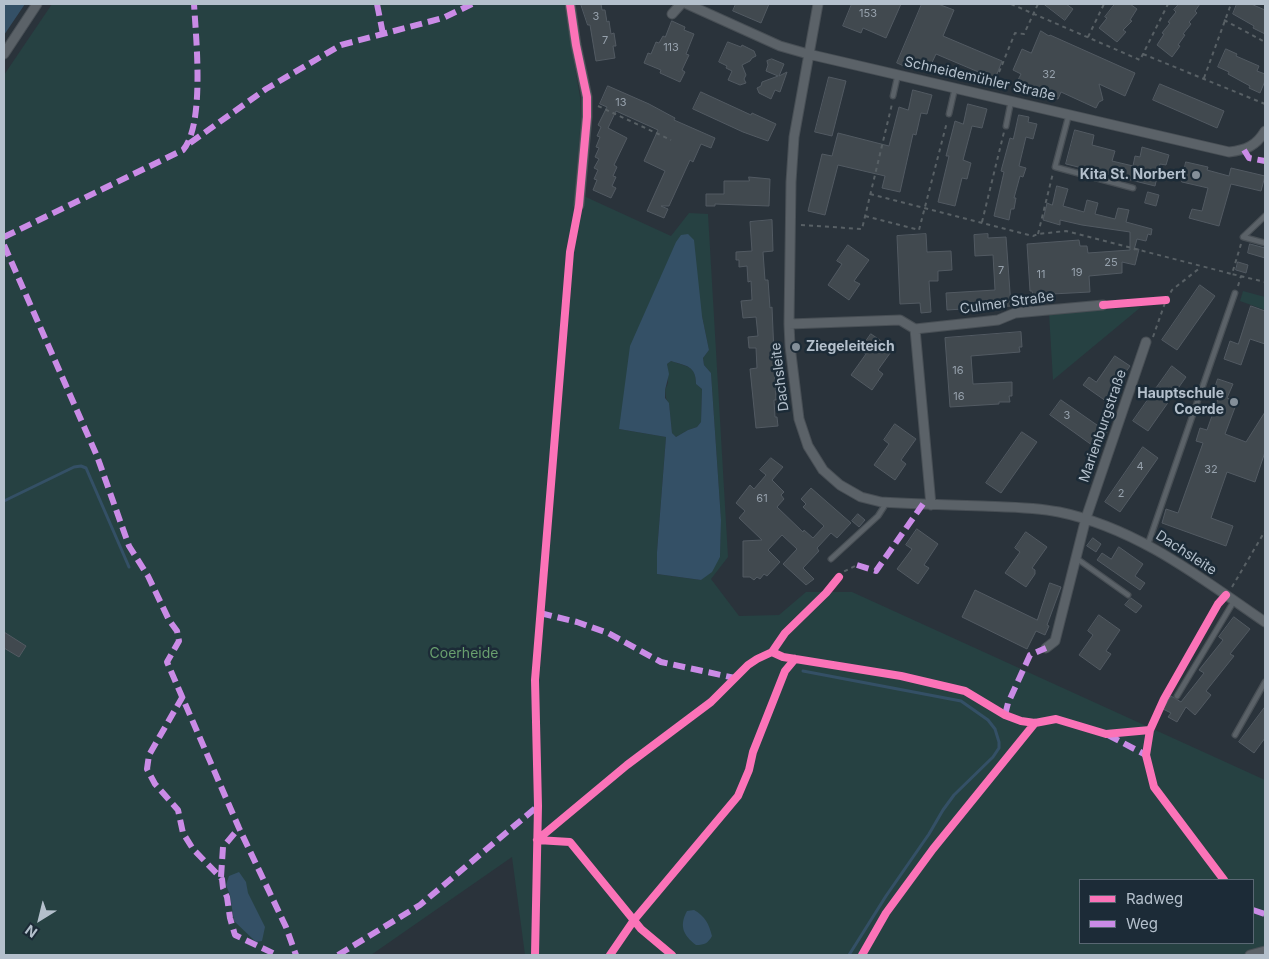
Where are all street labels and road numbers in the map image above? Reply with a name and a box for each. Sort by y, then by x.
street label: Schneidemühler Straße [903,53,1057,105]
street label: Culmer Straße [959,288,1055,318]
street label: Dachsleite [767,342,793,412]
street label: Marienburgstraße [1076,367,1130,485]
street label: Dachsleite [1152,527,1220,579]

